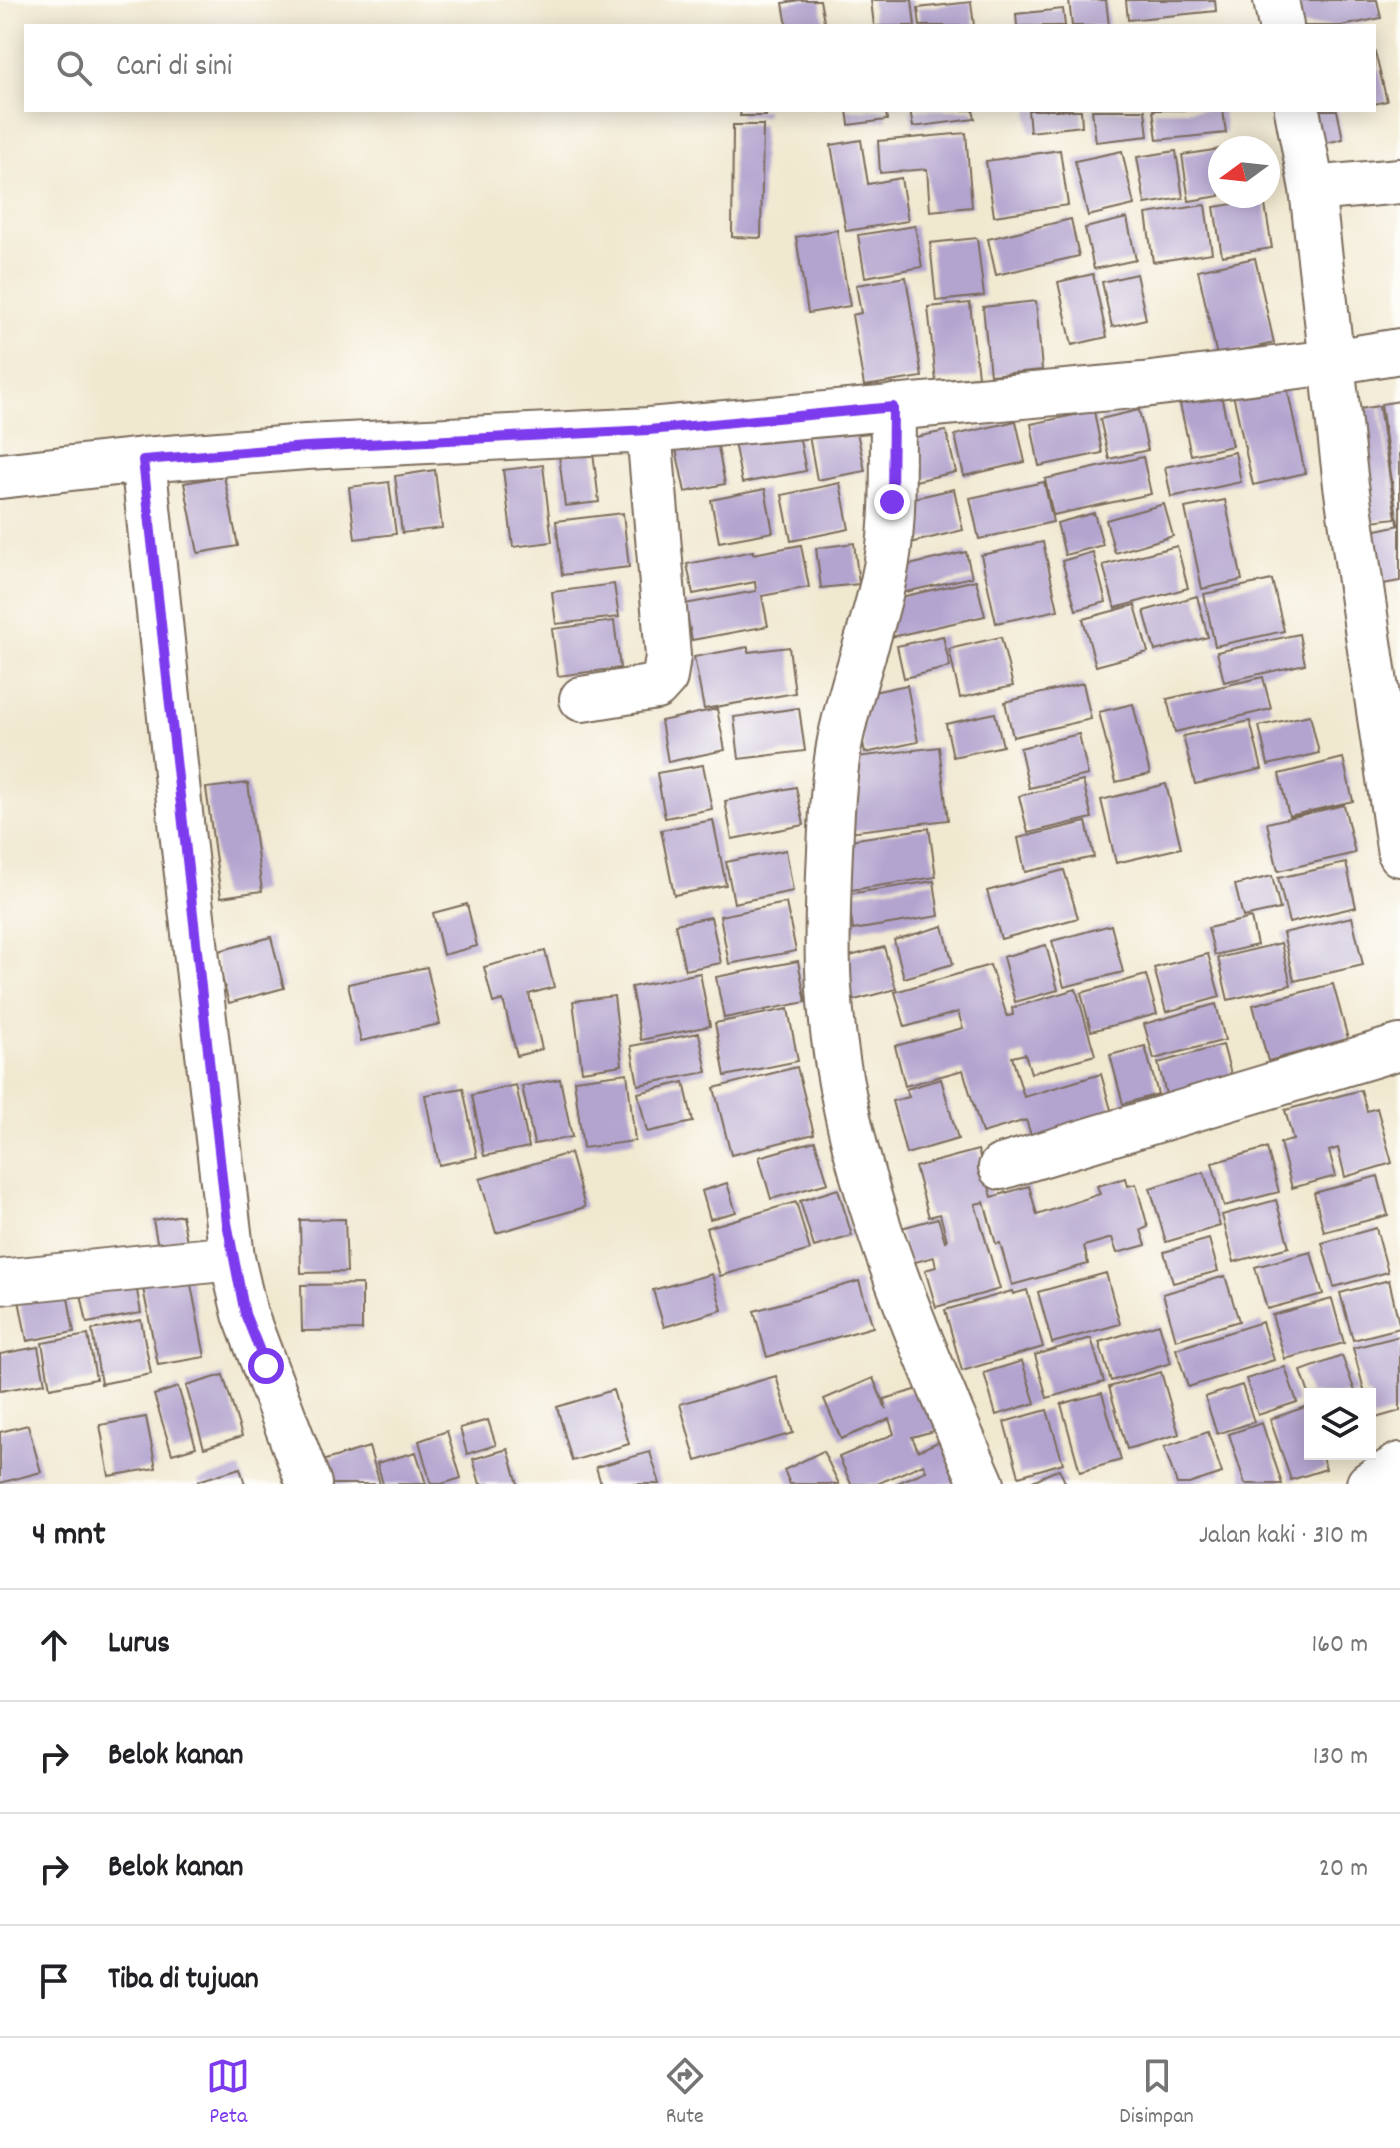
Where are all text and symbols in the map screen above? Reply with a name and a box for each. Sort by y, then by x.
search box [24,24,1376,112]
icon: search [52,46,96,90]
text: Cari di sini [116,47,232,90]
north arrow [1208,136,1280,208]
route end [874,484,910,520]
route start [248,1348,284,1384]
map controls [1304,1388,1376,1460]
button: layers [1304,1388,1376,1460]
text: 4 mnt [32,1512,106,1561]
text: Jalan kaki · 310 m [1199,1518,1368,1555]
icon: ahead [32,1623,76,1667]
text: Lurus [108,1624,170,1667]
text: 160 m [1312,1627,1368,1664]
icon: right [32,1735,76,1779]
text: Belok kanan [108,1736,243,1779]
text: 130 m [1313,1739,1368,1776]
icon: right [32,1847,76,1891]
text: Belok kanan [108,1848,243,1891]
text: 20 m [1319,1851,1368,1888]
icon: arrive [32,1959,76,2003]
text: Tiba di tujuan [108,1960,259,2003]
tab: Peta [206,2054,250,2133]
tab: Rute [663,2054,707,2133]
tab: Disimpan [1119,2054,1194,2133]

